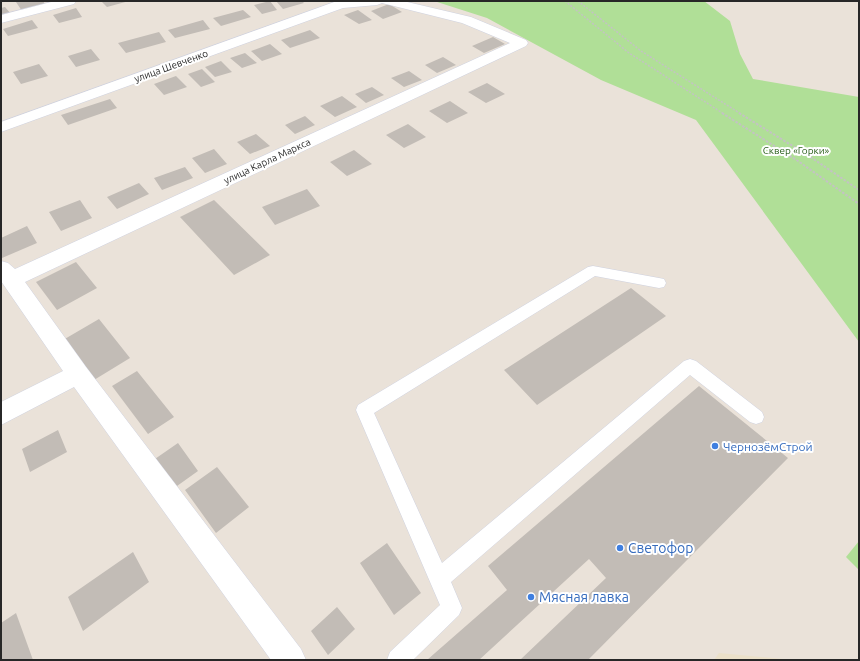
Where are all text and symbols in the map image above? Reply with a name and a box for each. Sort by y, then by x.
street label: улица Шевченко [133,47,210,84]
street label: улица Карла Маркса [222,136,312,186]
park label: Сквер «Горки» [763,145,830,156]
place label: ЧернозёмСтрой [723,440,813,453]
marker: ЧернозёмСтрой [710,441,720,451]
place label: Светофор [628,540,693,556]
marker: Светофор [615,543,625,553]
place label: Мясная лавка [539,589,629,605]
marker: Мясная лавка [526,592,536,602]

